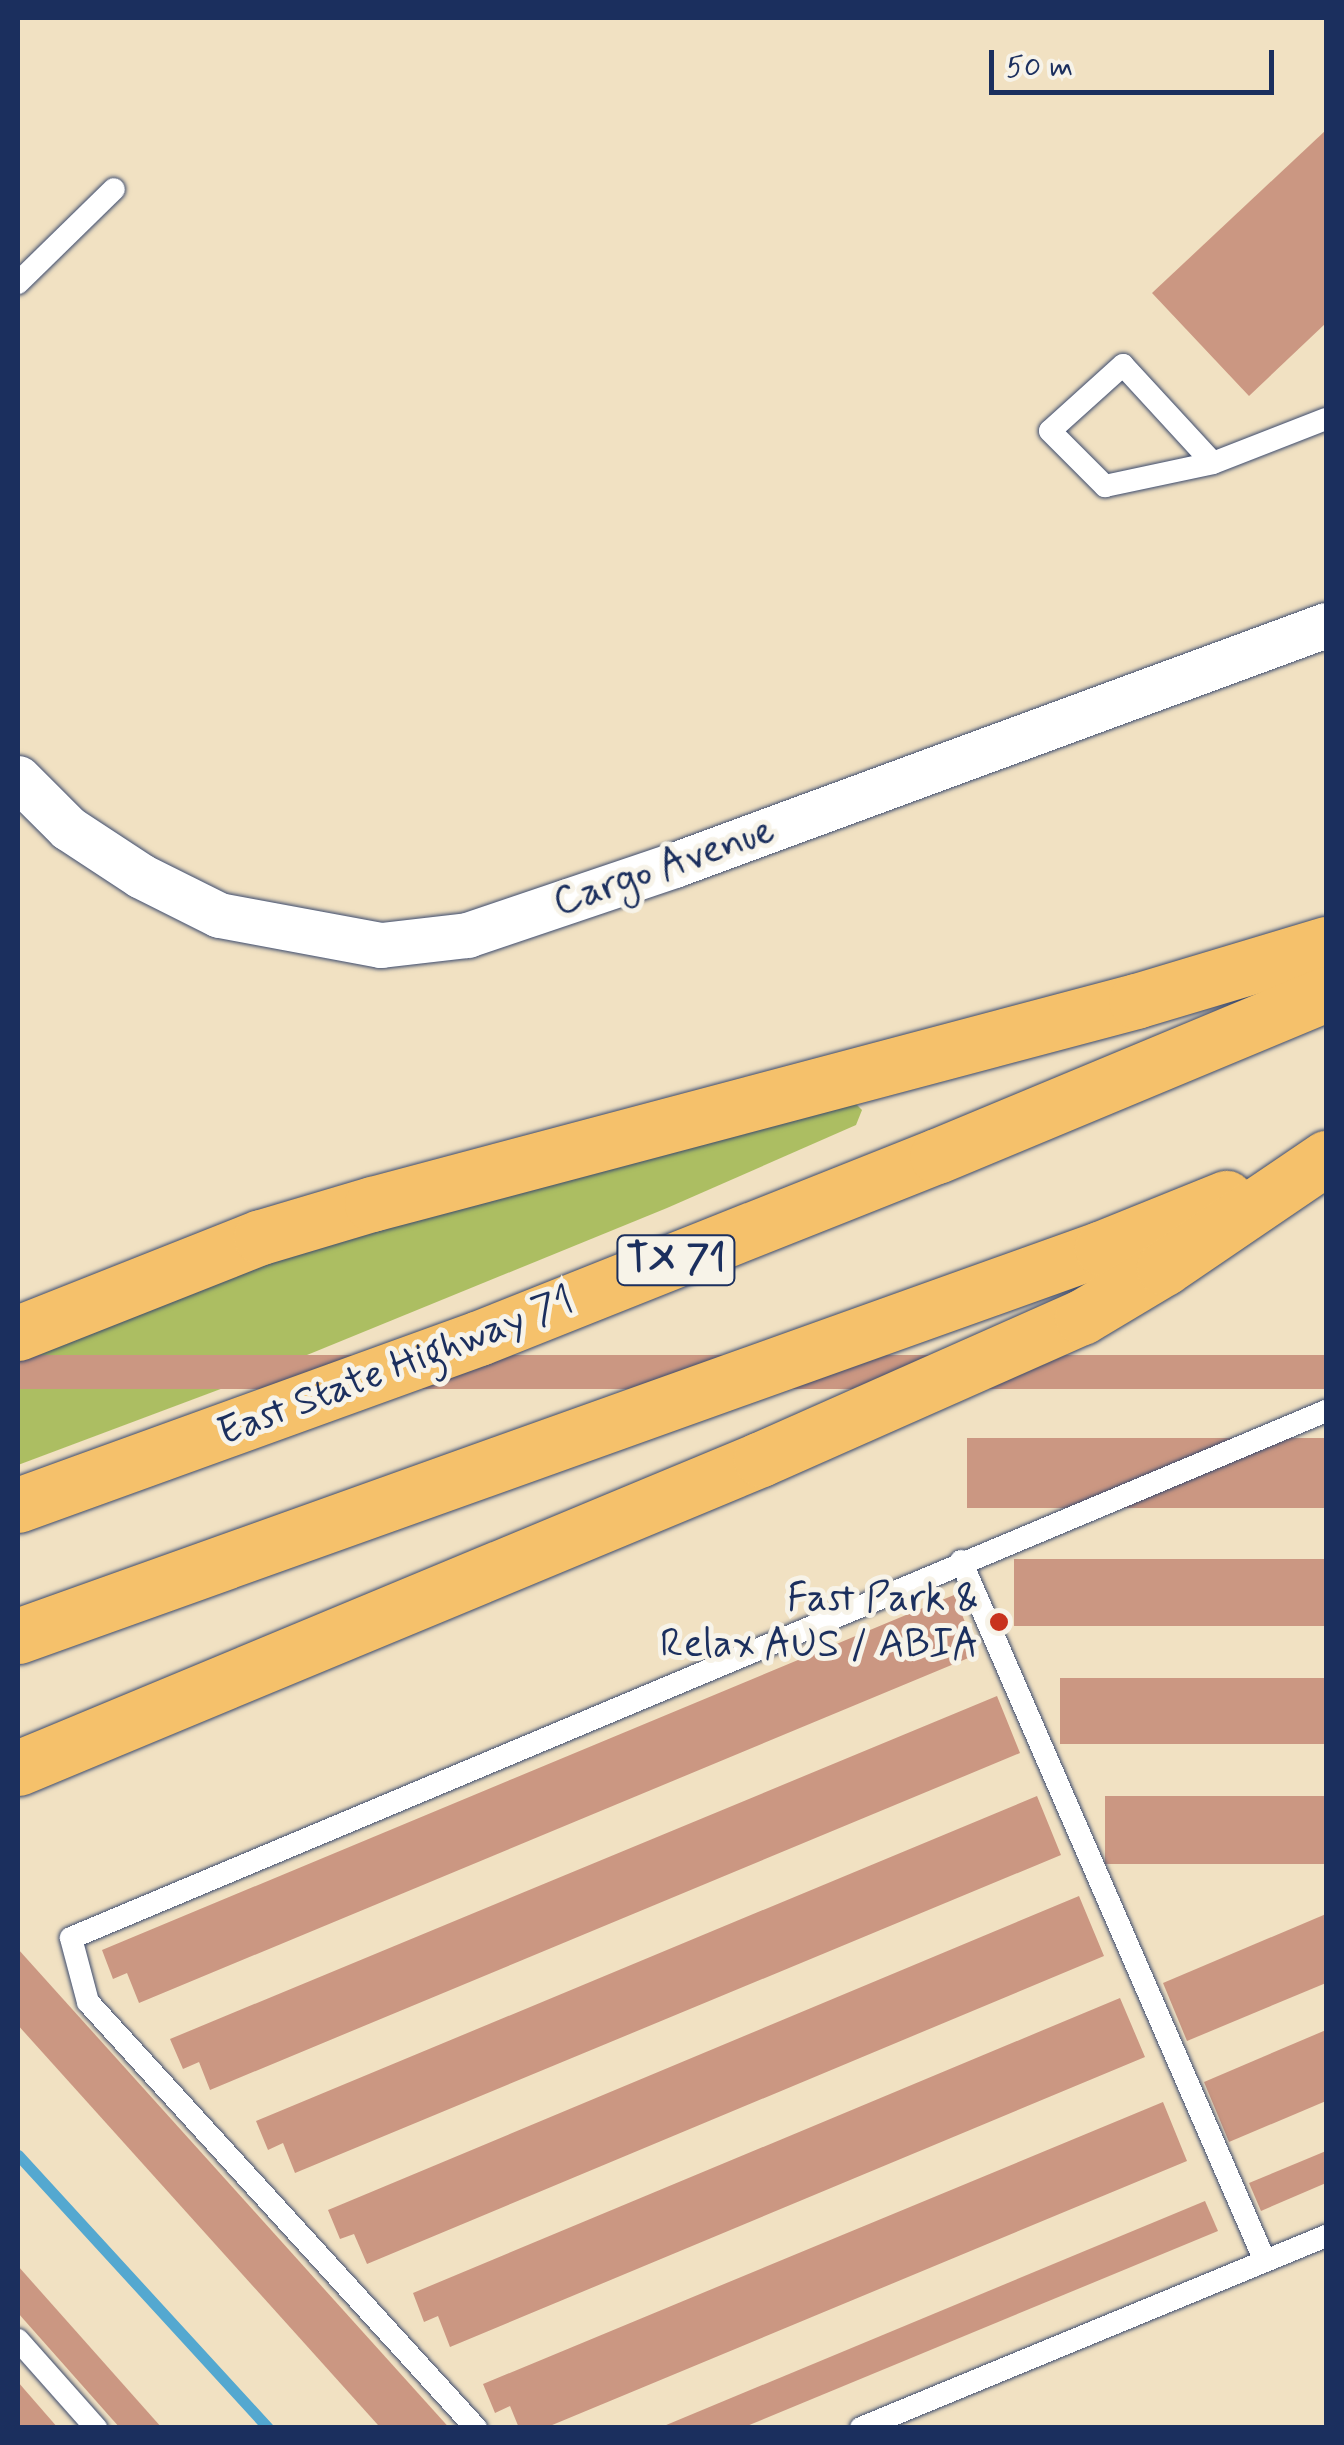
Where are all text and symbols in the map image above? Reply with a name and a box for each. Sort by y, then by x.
scale bar [994,30,1279,92]
text: 50 m [1006,48,1073,87]
street label: Cargo Avenue [544,806,784,928]
road number: TX 71 [616,1227,736,1293]
street label: East State Highway 71 [212,1277,580,1457]
place label: Fast Park & Relax AUS / ABIA [660,1575,979,1669]
marker: Fast Park & Relax AUS / ABIA [988,1611,1010,1633]

